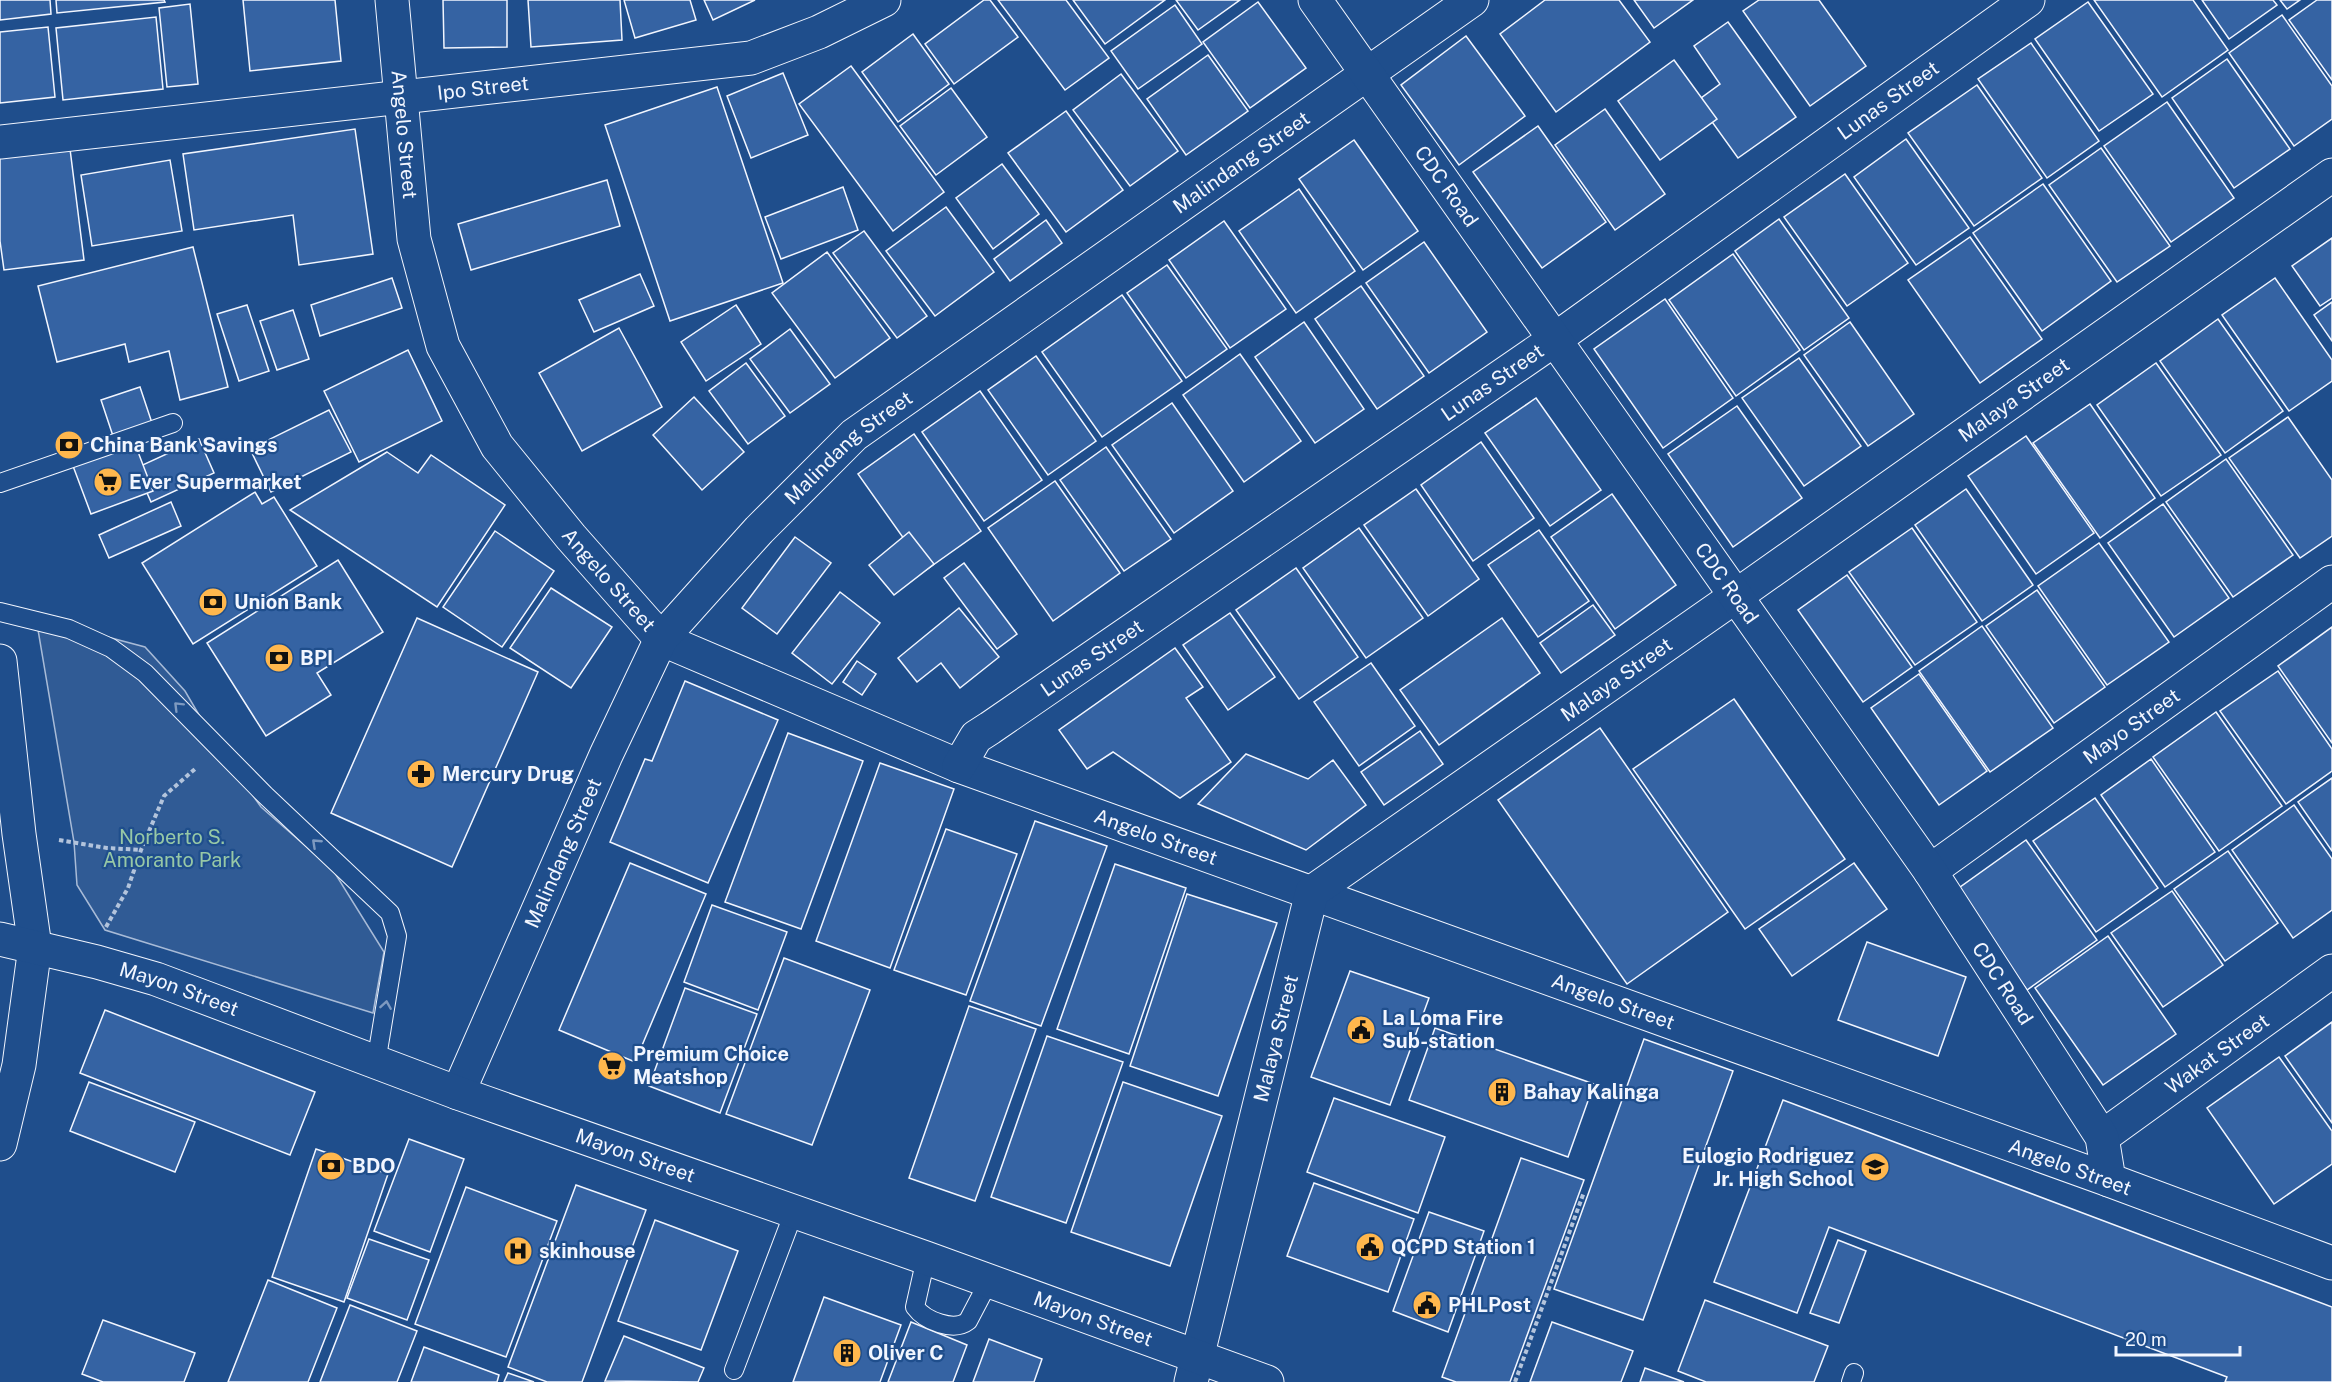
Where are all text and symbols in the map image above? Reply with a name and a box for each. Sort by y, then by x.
street label: Lunas Street [1833,56,1944,145]
street label: Angelo Street [386,69,422,200]
street label: Ipo Street [436,71,530,105]
street label: Malindang Street [1168,106,1314,219]
street label: CDC Road [1410,141,1483,231]
street label: Lunas Street [1436,339,1548,426]
street label: Malaya Street [1954,352,2074,447]
street label: Malindang Street [780,386,917,509]
bank icon: China Bank Savings [53,429,85,461]
place label: China Bank Savings [90,433,277,457]
supermarket icon: Ever Supermarket [92,466,124,498]
place label: Ever Supermarket [129,470,302,494]
street label: Angelo Street [557,524,661,636]
street label: CDC Road [1690,538,1764,628]
bank icon: Union Bank [197,586,229,618]
place label: Union Bank [234,590,342,614]
street label: Lunas Street [1036,614,1148,702]
street label: Malaya Street [1556,632,1677,727]
bank icon: BPI [263,642,295,674]
place label: BPI [300,646,333,670]
street label: Mayo Street [2078,683,2184,769]
one-way arrow [175,702,186,713]
pharmacy icon: Mercury Drug [405,758,437,790]
place label: Mercury Drug [442,762,574,786]
street label: Malindang Street [520,774,607,932]
street label: Angelo Street [1091,804,1221,870]
park label: Norberto S. Amoranto Park [103,825,241,872]
one-way arrow [313,840,324,851]
street label: CDC Road [1967,937,2038,1029]
street label: Mayon Street [117,957,242,1021]
street label: Angelo Street [1548,968,1678,1035]
street label: Malaya Street [1249,972,1303,1104]
one-way arrow [379,1000,391,1010]
place label: La Loma Fire Sub-station [1382,1006,1503,1053]
street label: Wakat Street [2161,1008,2274,1099]
public building icon: La Loma Fire Sub-station [1345,1014,1377,1046]
place label: Premium Choice Meatshop [633,1042,789,1089]
supermarket icon: Premium Choice Meatshop [596,1050,628,1082]
building icon: Bahay Kalinga [1486,1076,1518,1108]
place label: Bahay Kalinga [1523,1080,1659,1104]
street label: Mayon Street [572,1123,698,1188]
street label: Angelo Street [2005,1134,2135,1200]
place label: Eulogio Rodriguez Jr. High School [1682,1144,1854,1191]
bank icon: BDO [315,1150,347,1182]
school or university icon: Eulogio Rodriguez Jr. High School [1859,1151,1891,1183]
place label: BDO [352,1154,396,1178]
public building icon: QCPD Station 1 [1354,1231,1386,1263]
hospital icon: skinhouse [502,1235,534,1267]
place label: QCPD Station 1 [1391,1235,1536,1259]
place label: skinhouse [539,1239,636,1263]
street label: Mayon Street [1030,1286,1156,1351]
public building icon: PHLPost [1411,1289,1443,1321]
place label: PHLPost [1448,1293,1531,1317]
scale bar [2116,1319,2240,1357]
text: 20 m [2125,1329,2167,1350]
building icon: Oliver C [831,1337,863,1369]
place label: Oliver C [868,1341,944,1365]

